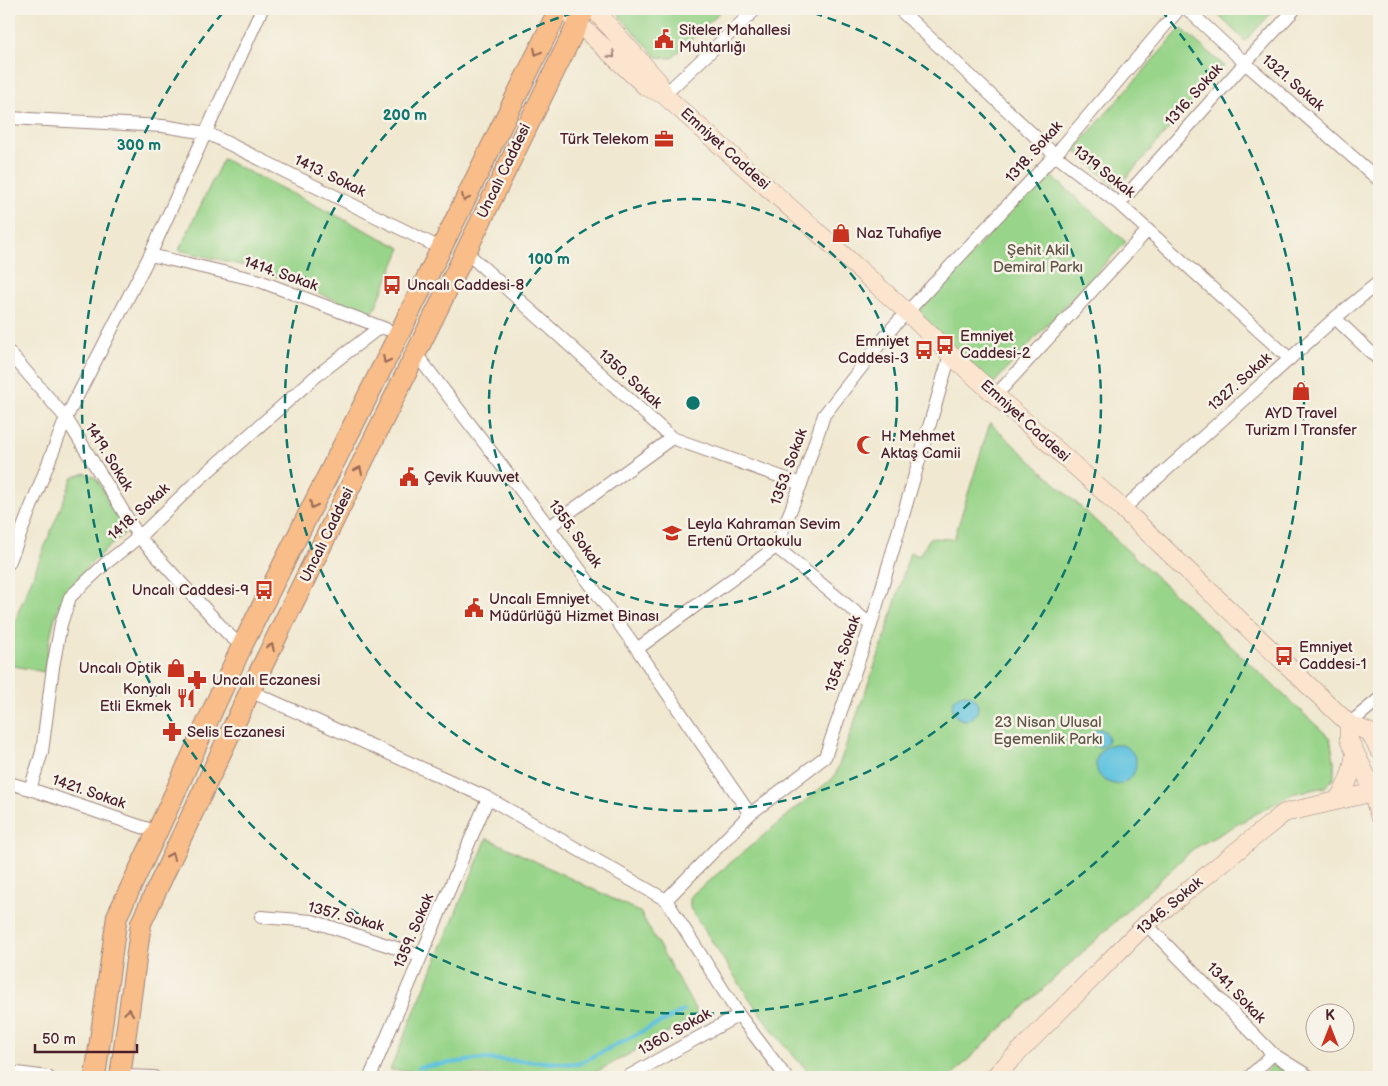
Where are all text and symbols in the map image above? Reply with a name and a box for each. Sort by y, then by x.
place label: Siteler Mahallesi Muhtarlığı [679,21,791,57]
public building icon: Siteler Mahallesi Muhtarlığı [653,28,675,50]
one-way arrow [533,47,543,56]
one-way arrow [607,49,616,58]
street label: 1321. Sokak [1258,51,1329,116]
street label: 1316. Sokak [1161,59,1227,130]
street label: Emniyet Caddesi [676,104,774,194]
text: 200 m [383,106,427,125]
street label: 1318. Sokak [1001,117,1067,187]
street label: Uncalı Caddesi [473,121,535,221]
office icon: Türk Telekom [653,128,675,150]
place label: Türk Telekom [560,130,649,149]
text: 300 m [117,136,161,155]
street label: 1319 Sokak [1069,142,1139,203]
street label: 1413. Sokak [291,151,369,202]
one-way arrow [460,193,471,202]
shop icon: Naz Tuhafiye [830,222,852,244]
place label: Naz Tuhafiye [856,224,942,243]
park label: Şehit Akil Demiral Parkı [993,241,1083,277]
text: 100 m [528,250,570,269]
street label: 1414. Sokak [241,252,321,296]
bus stop icon: Uncalı Caddesi-8 [381,274,403,296]
place label: Uncalı Caddesi-8 [407,276,525,295]
place label: Emniyet Caddesi-2 [960,327,1031,363]
place label: Emniyet Caddesi-3 [838,332,909,368]
bus stop icon: Emniyet Caddesi-2 [934,334,956,356]
bus stop icon: Emniyet Caddesi-3 [913,339,935,361]
street label: 1350. Sokak [594,345,666,413]
street label: 1327. Sokak [1204,348,1276,415]
one-way arrow [382,354,392,363]
street label: Emniyet Caddesi [976,376,1074,466]
shop icon: AYD Travel Turizm | Transfer [1290,380,1312,402]
centre of rings [684,394,702,412]
place label: AYD Travel Turizm | Transfer [1245,404,1357,440]
street label: 1419. Sokak [81,419,138,495]
street label: 1353. Sokak [766,426,812,508]
place label: H. Mehmet Aktaş Camii [881,427,961,463]
mosque icon: H. Mehmet Aktaş Camii [855,434,877,456]
one-way arrow [353,466,363,475]
public building icon: Çevik Kuuvvet [398,466,420,488]
place label: Çevik Kuuvvet [424,468,520,487]
street label: 1418. Sokak [104,479,174,545]
street label: Uncalı Caddesi [296,485,358,585]
street label: 1355. Sokak [544,496,606,572]
one-way arrow [309,500,319,509]
place label: Leyla Kahraman Sevim Ertenü Ortaokulu [687,515,841,551]
school or university icon: Leyla Kahraman Sevim Ertenü Ortaokulu [661,522,683,544]
bus stop icon: Uncalı Caddesi-9 [253,579,275,601]
place label: Uncalı Caddesi-9 [132,581,249,600]
place label: Uncalı Emniyet Müdürlüğü Hizmet Binası [489,590,659,626]
public building icon: Uncalı Emniyet Müdürlüğü Hizmet Binası [463,597,485,619]
street label: 1354. Sokak [821,612,865,695]
place label: Emniyet Caddesi-1 [1299,638,1366,674]
one-way arrow [265,643,275,652]
bus stop icon: Emniyet Caddesi-1 [1273,645,1295,667]
shop icon: Uncalı Optik [165,657,187,679]
place label: Uncalı Optik [79,659,162,678]
pharmacy icon: Uncalı Eczanesi [186,669,208,691]
place label: Uncalı Eczanesi [212,671,321,690]
place label: Konyalı Etli Ekmek [100,680,172,716]
restaurant icon: Konyalı Etli Ekmek [175,687,197,709]
park label: 23 Nisan Ulusal Egemenlik Parkı [993,713,1103,749]
pharmacy icon: Selis Eczanesi [161,721,183,743]
place label: Selis Eczanesi [187,723,285,742]
street label: 1421. Sokak [50,771,129,814]
one-way arrow [165,852,176,861]
street label: 1346. Sokak [1133,872,1207,939]
street label: 1359. Sokak [390,890,439,971]
street label: 1357. Sokak [306,898,387,936]
street label: 1341. Sokak [1202,959,1270,1028]
street label: 1360. Sokak [635,1004,715,1060]
north arrow [1306,1004,1356,1054]
one-way arrow [123,1007,134,1015]
text: K [1325,1007,1335,1024]
scale bar [35,1021,138,1053]
text: 50 m [42,1030,76,1049]

